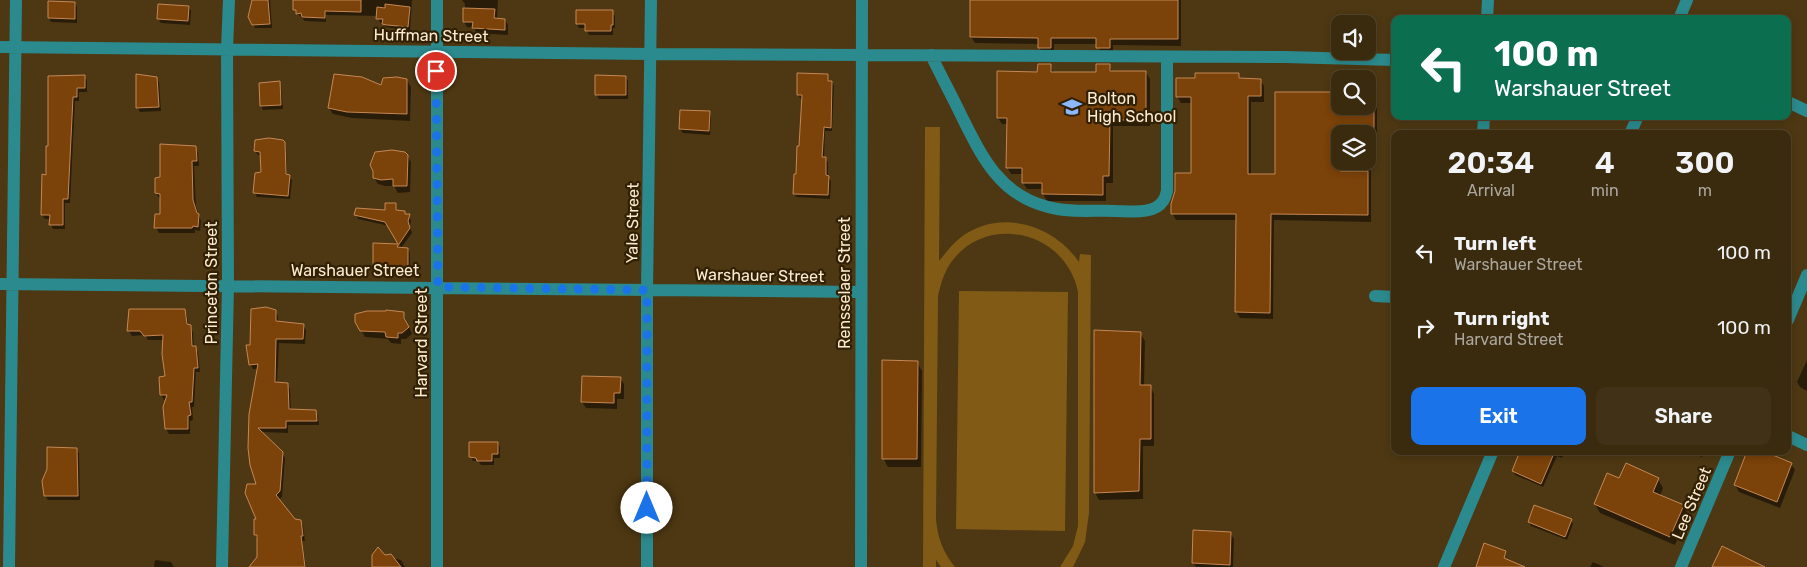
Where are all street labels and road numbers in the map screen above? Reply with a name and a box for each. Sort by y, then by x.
street label: Huffman Street [373,25,489,46]
street label: Yale Street [622,183,643,263]
street label: Rensselaer Street [835,217,854,349]
street label: Princeton Street [202,222,221,344]
street label: Warshauer Street [291,261,419,280]
street label: Warshauer Street [696,265,824,286]
street label: Harvard Street [412,288,431,398]
street label: Lee Street [1668,464,1715,542]

